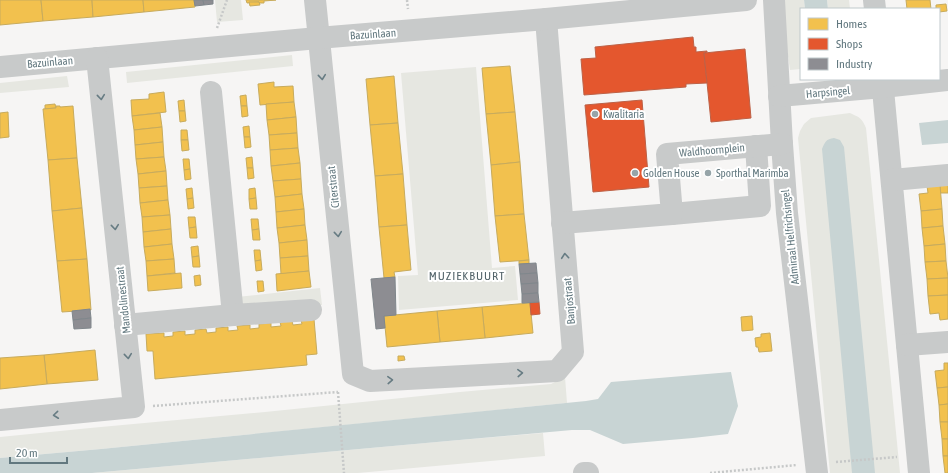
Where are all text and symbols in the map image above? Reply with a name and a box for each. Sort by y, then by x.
legend [800,8,940,80]
text: Homes [836,17,867,31]
street label: Bazuinlaan [350,26,396,42]
text: Shops [836,37,862,51]
street label: Bazuinlaan [27,54,73,70]
text: Industry [836,57,873,71]
one-way arrow [318,74,327,80]
street label: Harpsingel [805,84,851,100]
one-way arrow [96,94,105,100]
place label: Kwalitaria [603,108,644,120]
marker: Kwalitaria [590,109,600,119]
street label: Waldhoornplein [679,141,745,159]
street label: Citerstraat [325,165,341,209]
place label: Golden House [643,167,700,179]
place label: Sporthal Marimba [716,167,789,179]
marker: Golden House [630,168,640,178]
marker: Sporthal Marimba [703,168,713,178]
street label: Admiraal Helfrichsingel [779,189,801,285]
one-way arrow [110,223,119,230]
one-way arrow [334,231,343,237]
one-way arrow [561,253,570,259]
street label: Mandolinestraat [114,266,132,334]
district label: MUZIEKBUURT [429,269,505,283]
street label: Banjostraat [561,277,577,325]
one-way arrow [124,353,133,359]
one-way arrow [517,369,523,378]
one-way arrow [387,375,393,384]
one-way arrow [53,410,59,419]
scale bar [10,439,67,465]
text: 20 m [16,446,38,460]

